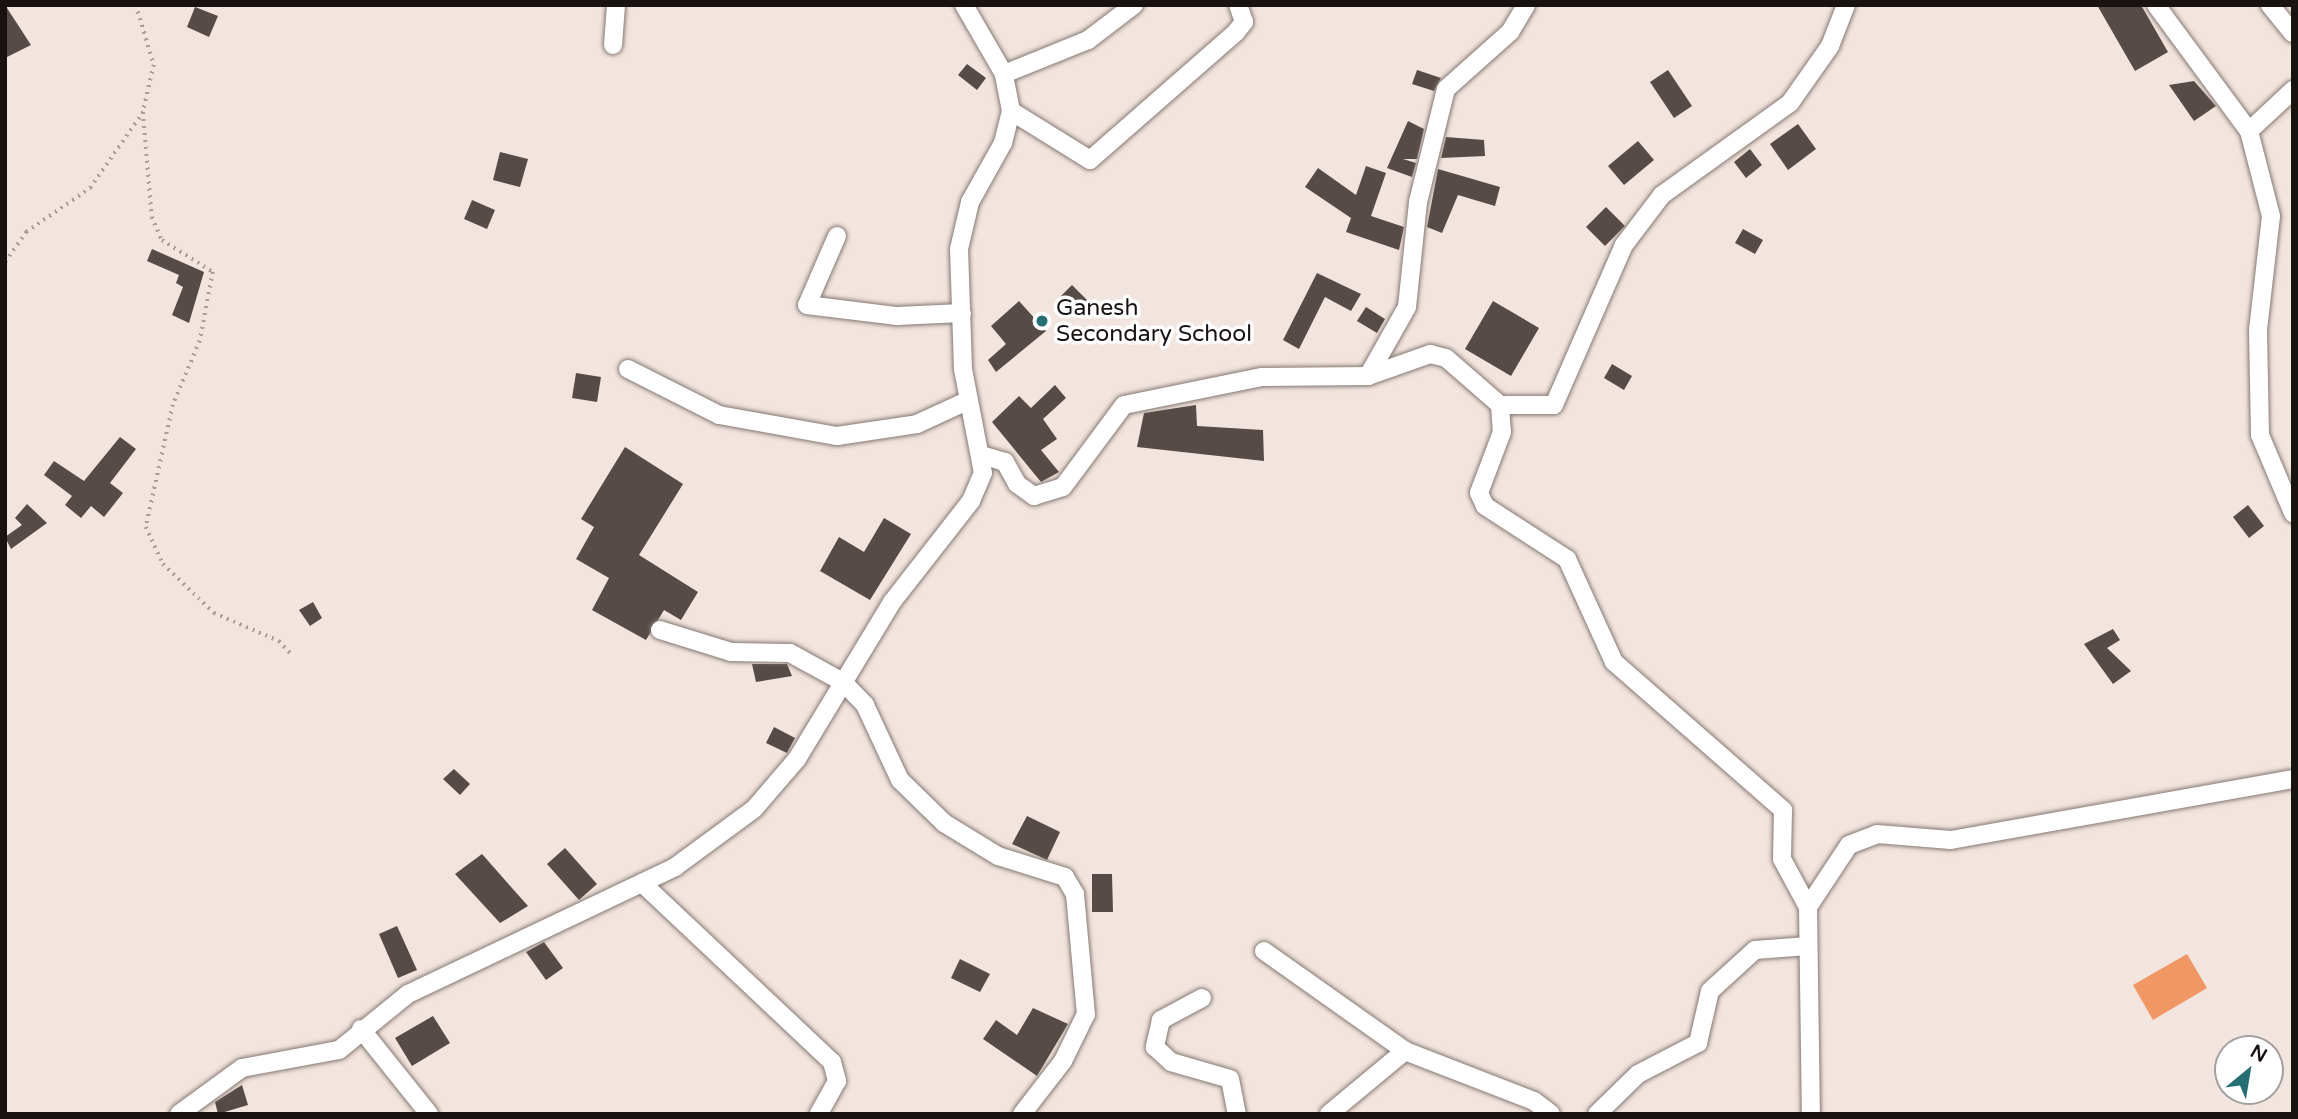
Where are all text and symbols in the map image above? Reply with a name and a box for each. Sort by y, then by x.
place label: Ganesh Secondary School [1056,294,1252,348]
marker: Ganesh Secondary School [1034,313,1050,329]
north arrow [2214,1035,2284,1105]
text: N [2246,1040,2271,1067]

